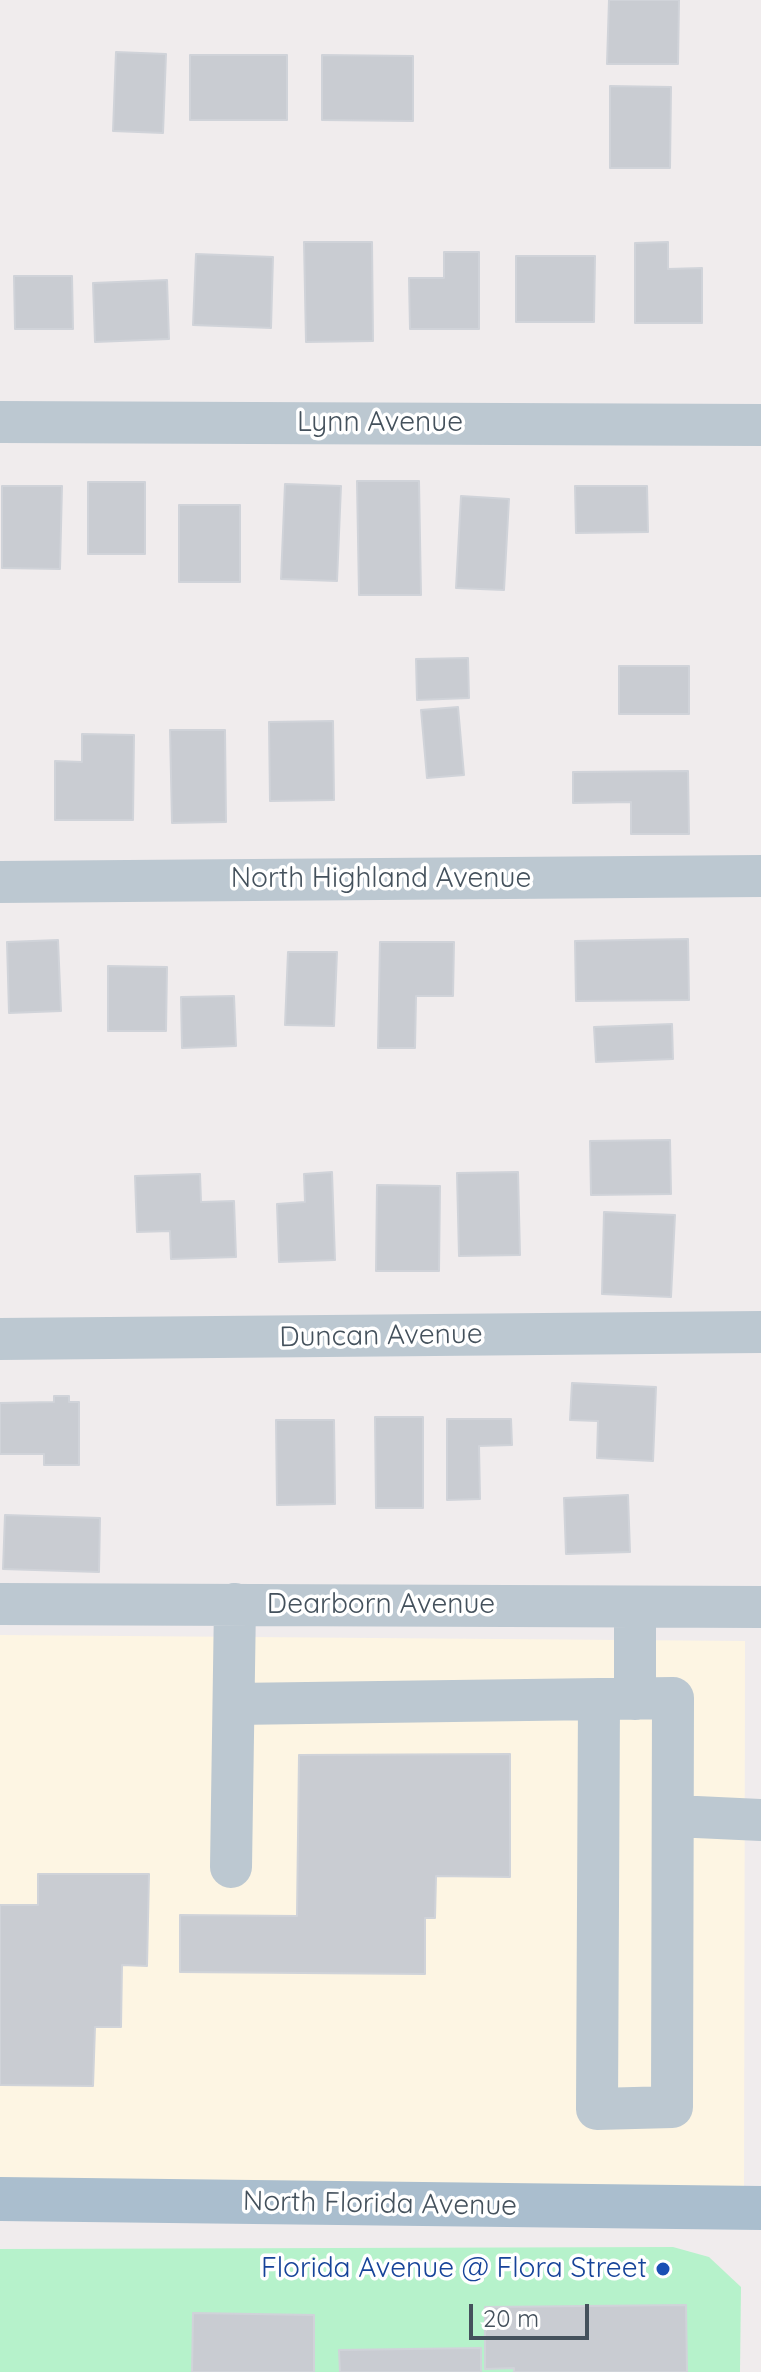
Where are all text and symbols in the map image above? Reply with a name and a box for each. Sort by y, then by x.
street label: Lynn Avenue [297,406,463,440]
street label: North Highland Avenue [231,862,531,896]
street label: Duncan Avenue [279,1317,483,1355]
street label: Dearborn Avenue [267,1588,495,1622]
street label: North Florida Avenue [243,2185,517,2223]
place label: Florida Avenue @ Flora Street [261,2252,647,2286]
marker: Florida Avenue @ Flora Street [654,2260,672,2278]
scale bar [473,2288,593,2338]
text: 20 m [483,2303,539,2333]

